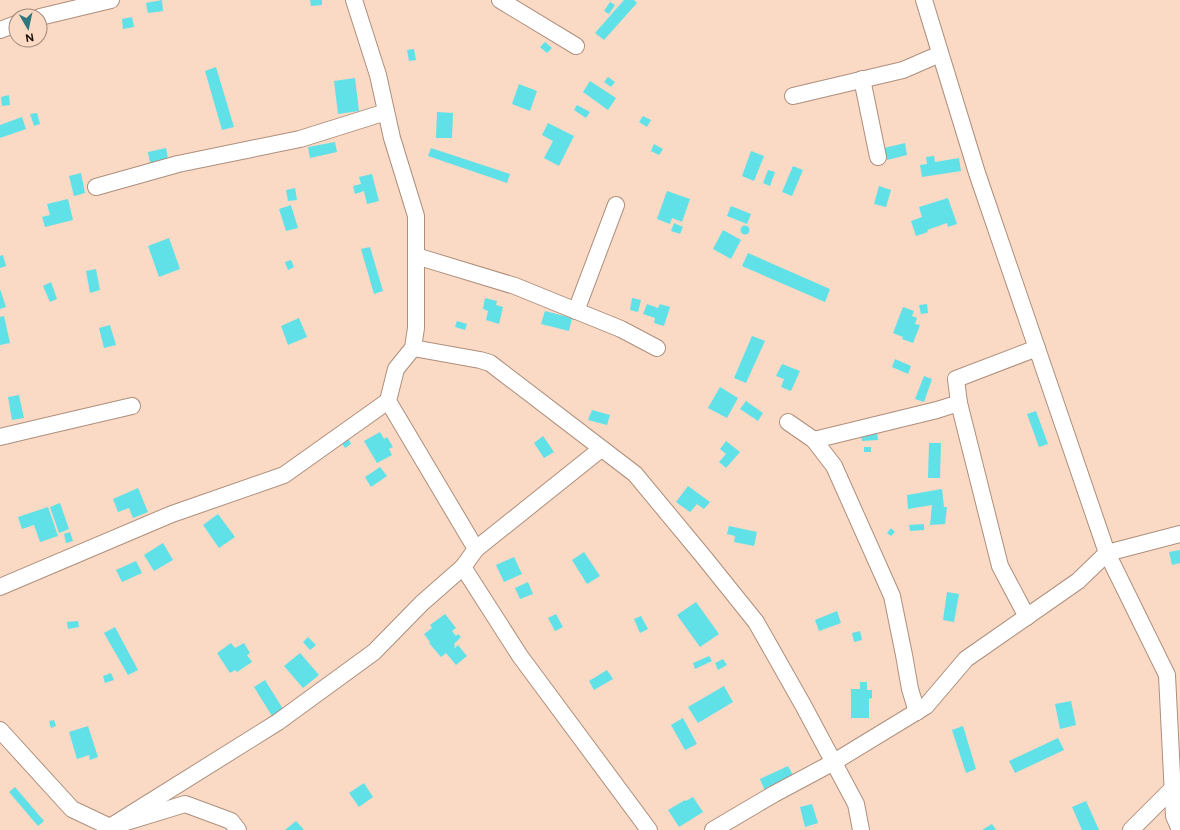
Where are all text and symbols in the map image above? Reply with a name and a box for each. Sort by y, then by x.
north arrow [8,8,48,48]
text: N [24,30,35,44]

